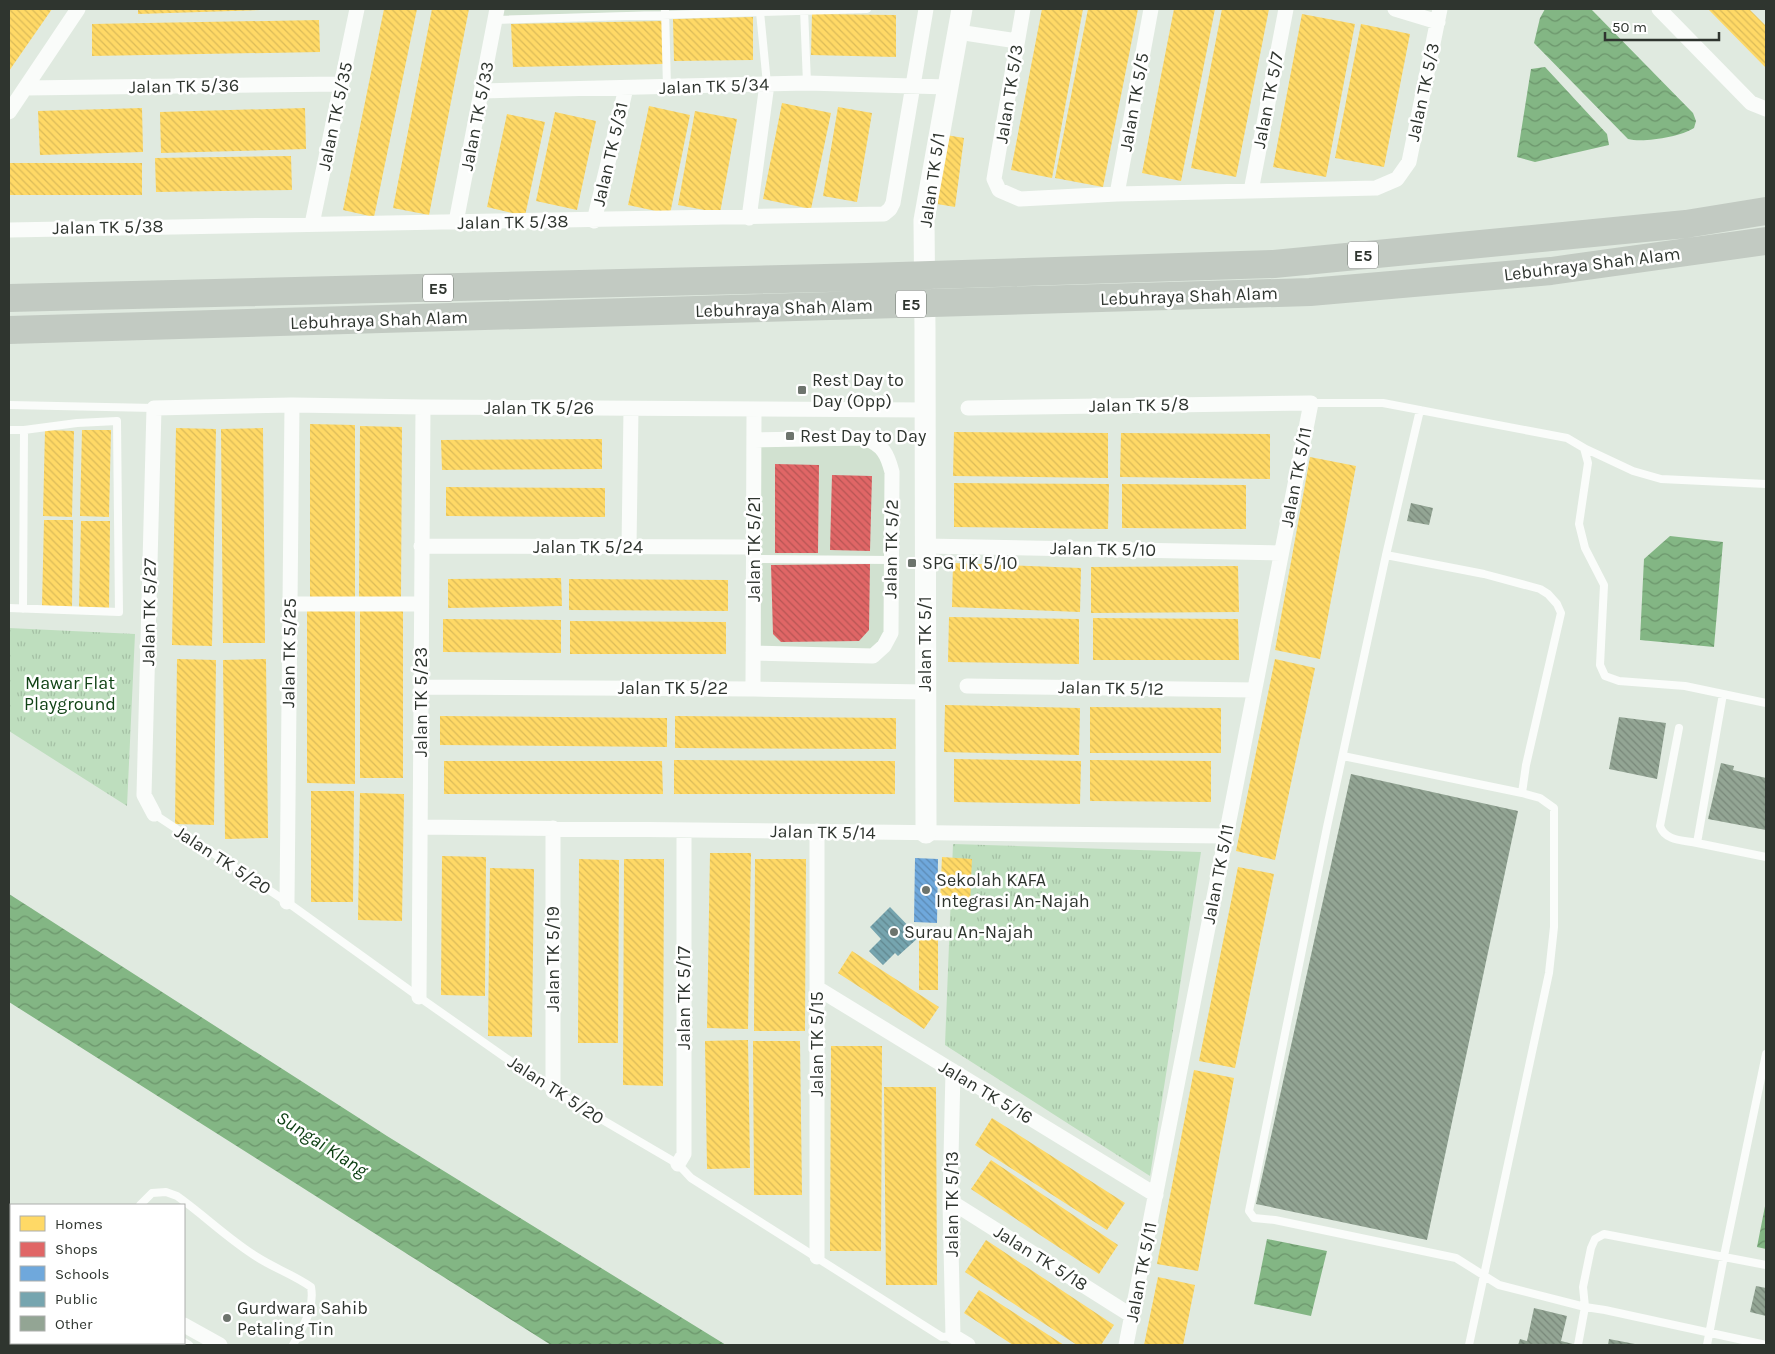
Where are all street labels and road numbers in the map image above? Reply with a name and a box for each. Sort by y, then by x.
street label: Jalan TK 5/3 [1402,41,1444,143]
street label: Jalan TK 5/3 [990,43,1028,145]
street label: Jalan TK 5/7 [1248,49,1288,150]
street label: Jalan TK 5/5 [1115,51,1153,153]
street label: Jalan TK 5/35 [313,60,357,172]
street label: Jalan TK 5/33 [456,60,498,172]
street label: Jalan TK 5/34 [659,73,769,99]
street label: Jalan TK 5/36 [129,74,239,98]
street label: Jalan TK 5/31 [587,100,633,208]
street label: Jalan TK 5/1 [914,131,950,229]
street label: Jalan TK 5/38 [457,210,569,234]
street label: Jalan TK 5/38 [52,215,164,239]
road number: E5 [1348,242,1378,268]
street label: Lebuhraya Shah Alam [1502,242,1682,286]
road number: E5 [423,274,453,302]
street label: Lebuhraya Shah Alam [1100,282,1278,310]
road number: E5 [896,290,926,318]
street label: Lebuhraya Shah Alam [695,294,873,322]
street label: Lebuhraya Shah Alam [290,306,468,334]
street label: Jalan TK 5/8 [1089,393,1189,417]
street label: Jalan TK 5/26 [484,397,594,419]
street label: Jalan TK 5/11 [1276,425,1316,529]
street label: Jalan TK 5/21 [743,496,765,602]
street label: Jalan TK 5/2 [879,499,903,599]
street label: Jalan TK 5/24 [533,536,643,558]
street label: Jalan TK 5/10 [1050,537,1156,561]
street label: Jalan TK 5/27 [137,557,161,666]
street label: Jalan TK 5/1 [914,596,936,692]
street label: Jalan TK 5/25 [277,598,301,708]
street label: Jalan TK 5/23 [410,647,432,757]
street label: Jalan TK 5/12 [1058,676,1164,700]
street label: Jalan TK 5/22 [618,677,728,699]
street label: Jalan TK 5/14 [770,820,876,844]
street label: Jalan TK 5/20 [171,821,275,899]
street label: Jalan TK 5/11 [1198,822,1238,926]
street label: Jalan TK 5/19 [542,906,564,1012]
street label: Jalan TK 5/17 [673,946,695,1050]
street label: Jalan TK 5/15 [806,991,828,1097]
street label: Jalan TK 5/20 [504,1051,608,1129]
street label: Jalan TK 5/16 [935,1055,1037,1129]
street label: Jalan TK 5/13 [941,1151,963,1257]
street label: Jalan TK 5/18 [990,1220,1092,1296]
street label: Jalan TK 5/11 [1121,1220,1161,1324]

